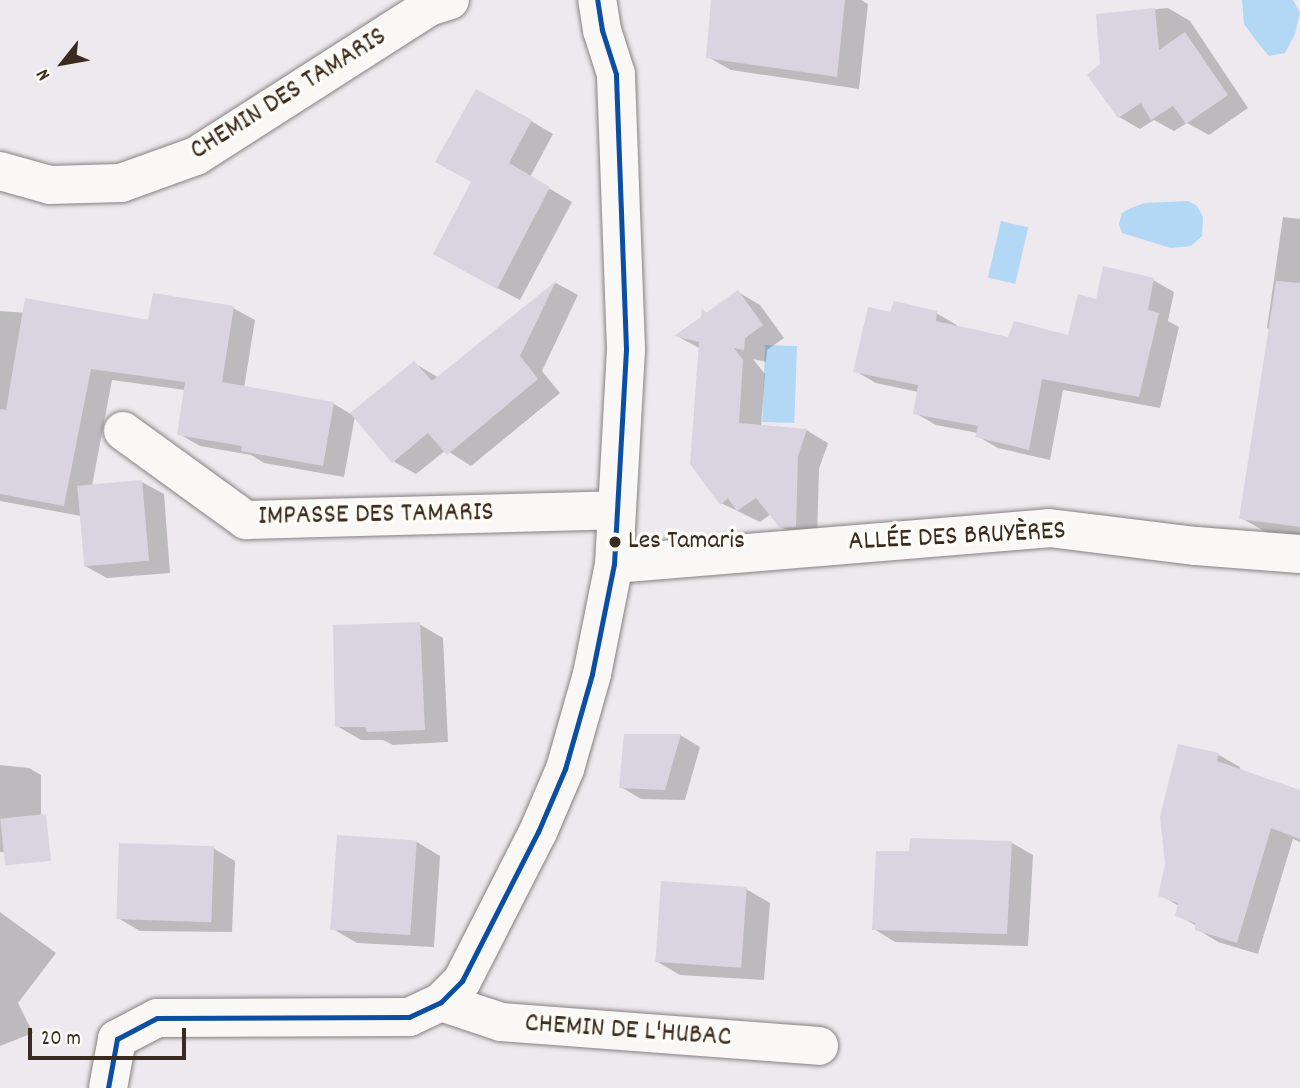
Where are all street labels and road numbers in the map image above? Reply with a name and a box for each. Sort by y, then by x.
street label: CHEMIN DES TAMARIS [185,21,393,169]
street label: IMPASSE DES TAMARIS [258,497,494,535]
street label: ALLÉE DES BRUYÈRES [847,516,1067,560]
street label: CHEMIN DE L'HUBAC [524,1008,732,1056]

